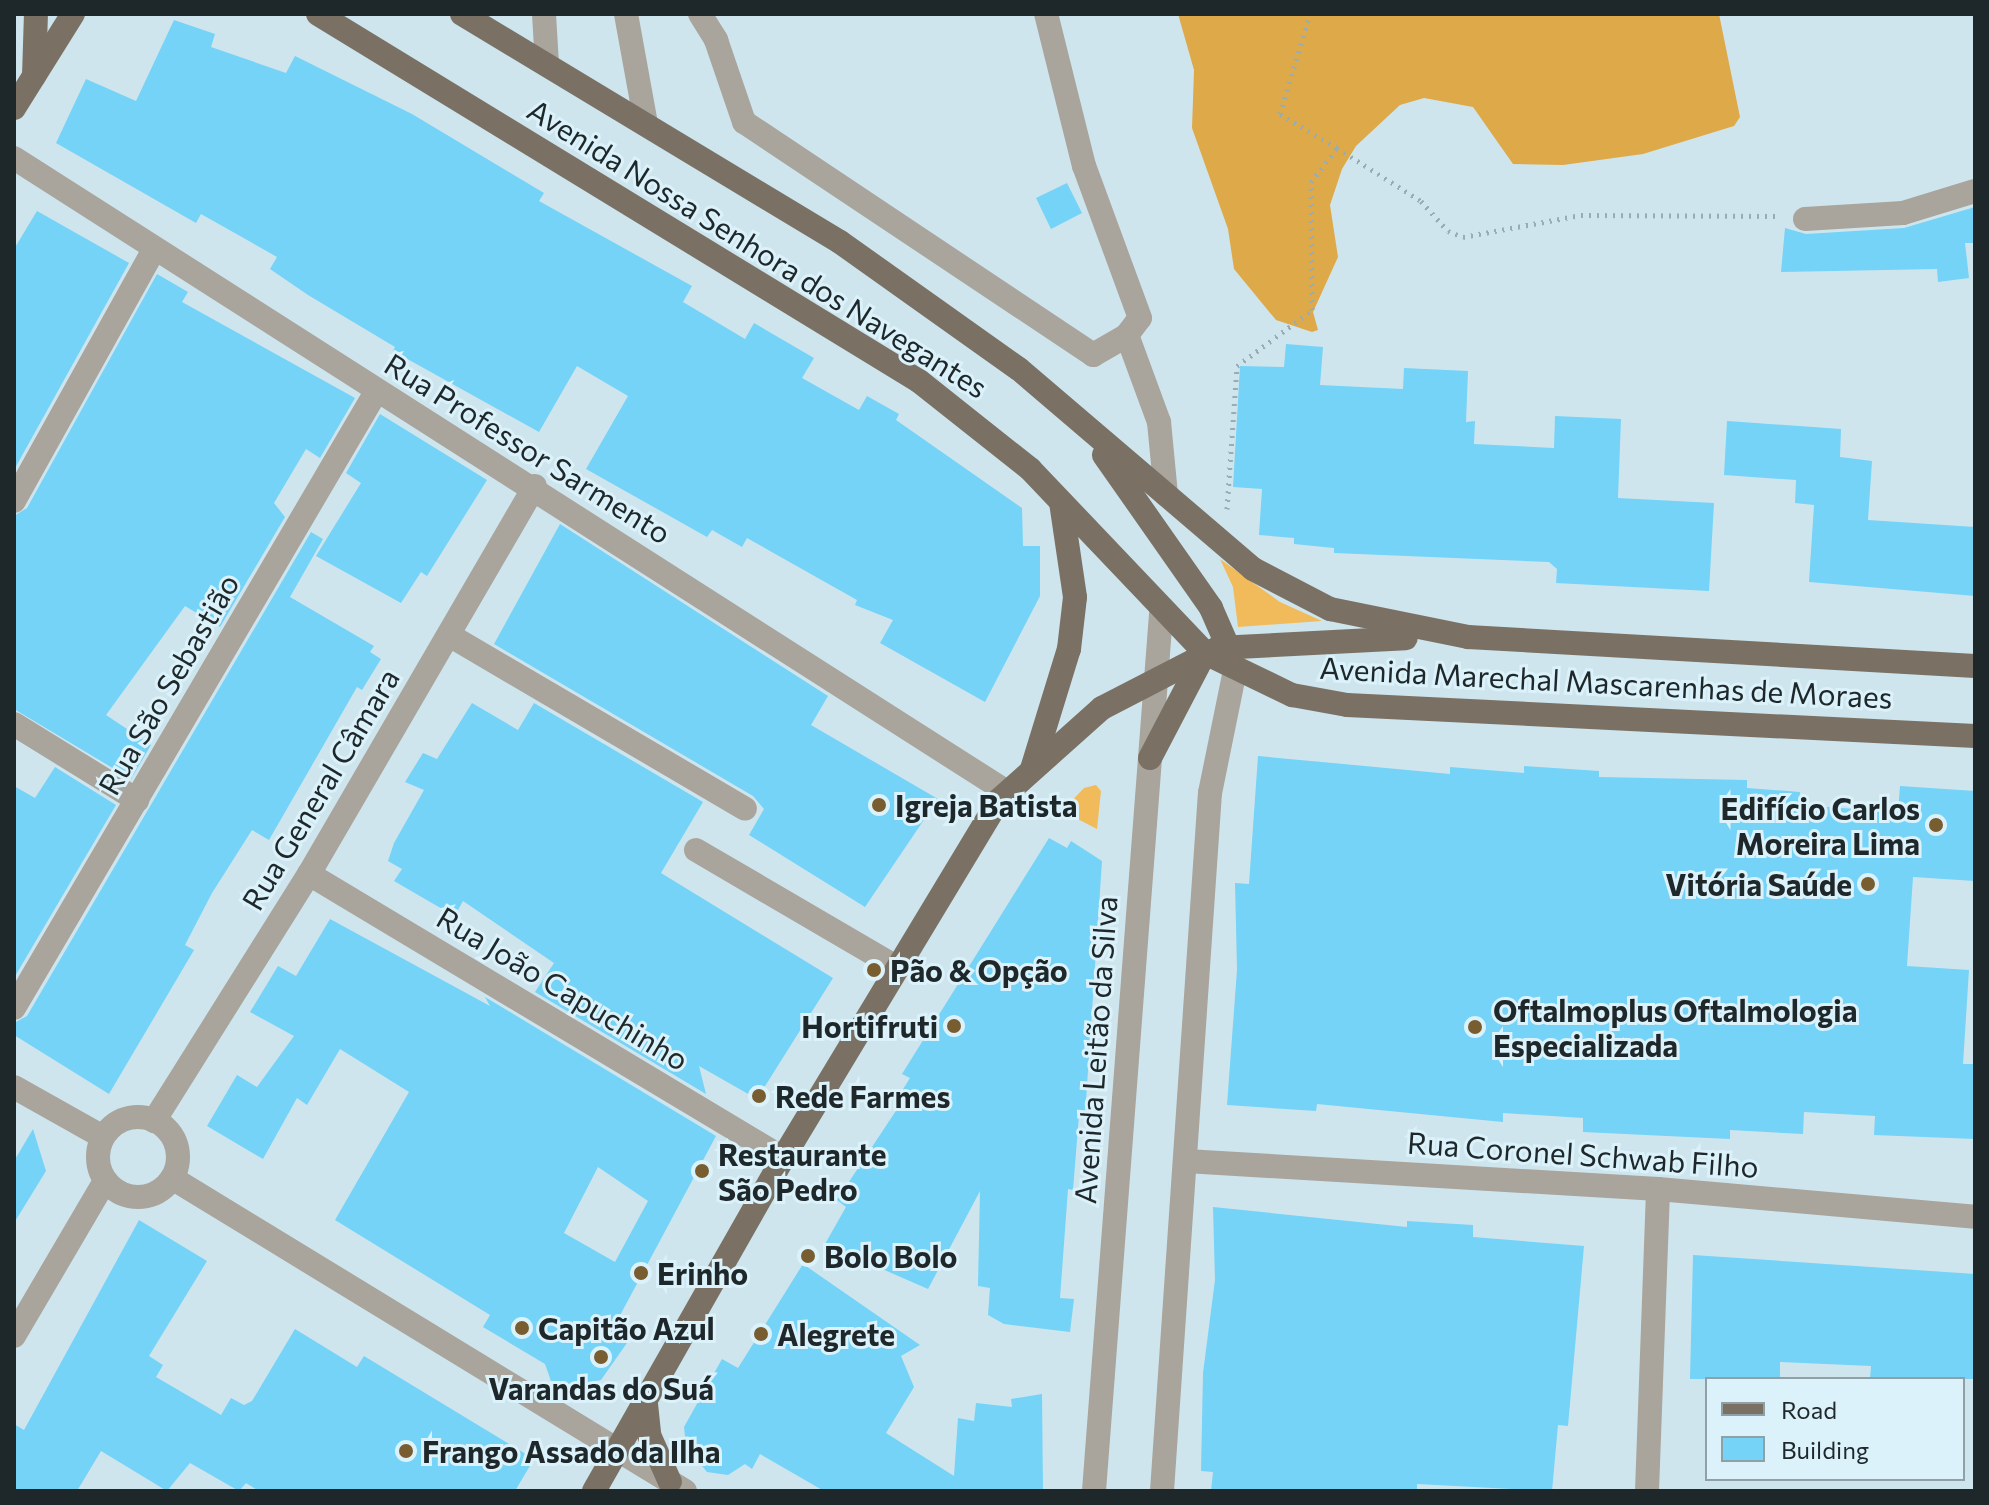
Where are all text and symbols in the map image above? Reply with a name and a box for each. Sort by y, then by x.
street label: Avenida Nossa Senhora dos Navegantes [522,91,994,405]
street label: Rua Professor Sarmento [378,345,678,551]
street label: Rua São Sebastião [90,567,246,801]
street label: Avenida Marechal Mascarenhas de Moraes [1319,649,1893,715]
street label: Rua General Câmara [234,662,406,916]
place label: Igreja Batista [895,787,1078,823]
place label: Edifício Carlos Moreira Lima [1721,790,1920,860]
marker: Igreja Batista [870,796,888,814]
marker: Edifício Carlos Moreira Lima [1927,816,1945,834]
place label: Vitória Saúde [1665,866,1852,902]
marker: Vitória Saúde [1859,875,1877,893]
street label: Avenida Leitão da Silva [1066,895,1124,1205]
street label: Rua João Capuchinho [431,899,695,1077]
place label: Pão & Opção [890,952,1068,988]
marker: Pão & Opção [865,961,883,979]
place label: Oftalmoplus Oftalmologia Especializada [1493,992,1857,1062]
place label: Hortifruti [801,1008,938,1044]
marker: Oftalmoplus Oftalmologia Especializada [1464,1016,1486,1038]
marker: Hortifruti [945,1017,963,1035]
place label: Rede Farmes [775,1078,950,1114]
marker: Rede Farmes [750,1087,768,1105]
street label: Rua Coronel Schwab Filho [1406,1124,1760,1184]
place label: Restaurante São Pedro [718,1136,886,1206]
marker: Restaurante São Pedro [693,1162,711,1180]
place label: Bolo Bolo [824,1238,957,1274]
marker: Bolo Bolo [799,1247,817,1265]
place label: Erinho [657,1255,748,1291]
marker: Erinho [632,1264,650,1282]
place label: Capitão Azul [538,1310,715,1346]
place label: Alegrete [777,1316,895,1352]
marker: Capitão Azul [513,1319,531,1337]
marker: Alegrete [752,1325,770,1343]
marker: Varandas do Suá [592,1348,610,1366]
place label: Varandas do Suá [488,1370,714,1406]
legend [1705,1377,1965,1481]
text: Road [1781,1395,1837,1424]
place label: Frango Assado da Ilha [422,1433,720,1469]
text: Building [1781,1435,1869,1464]
marker: Frango Assado da Ilha [397,1442,415,1460]

